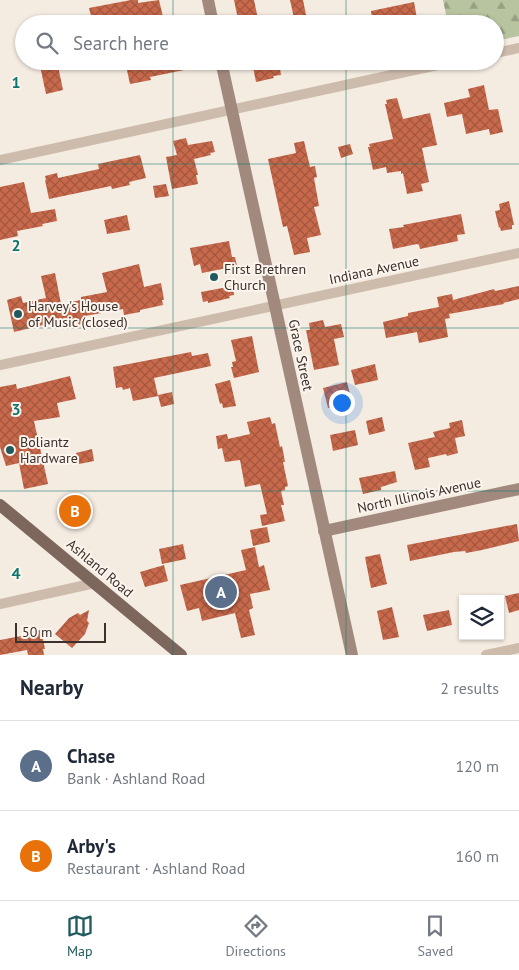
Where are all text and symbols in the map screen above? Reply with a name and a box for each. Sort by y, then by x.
search box [15,15,504,70]
icon: search [33,29,61,57]
text: Search here [73,31,169,55]
text: 1 [11,72,21,92]
text: 2 [11,235,21,255]
street label: Indiana Avenue [327,252,421,288]
place label: First Brethren Church [224,260,306,294]
marker: First Brethren Church [208,271,220,283]
place label: Harvey's House of Music (closed) [28,297,128,331]
marker: Harvey's House of Music (closed) [12,308,24,320]
street label: Grace Street [285,317,317,393]
your location [329,390,355,416]
text: 3 [11,399,21,419]
place label: Boliantz Hardware [20,433,78,467]
marker: Boliantz Hardware [4,444,16,456]
street label: North Illinois Avenue [355,473,483,517]
pin: B [59,492,91,530]
street label: Ashland Road [63,535,137,601]
text: 4 [11,563,21,583]
pin: A [205,573,237,611]
map controls [459,595,504,640]
button: layers [459,595,504,640]
scale bar [15,620,106,643]
text: 50 m [22,623,52,641]
text: Nearby [20,674,83,701]
text: 2 results [440,678,499,698]
text: Chase [67,744,115,768]
text: A [31,756,41,776]
text: 120 m [456,756,499,776]
text: Bank · Ashland Road [67,768,205,788]
text: Arby's [67,834,116,858]
text: B [31,846,41,866]
text: 160 m [456,846,499,866]
text: Restaurant · Ashland Road [67,858,245,878]
tab: Map [66,912,94,960]
tab: Directions [225,912,286,960]
tab: Saved [418,912,453,960]

